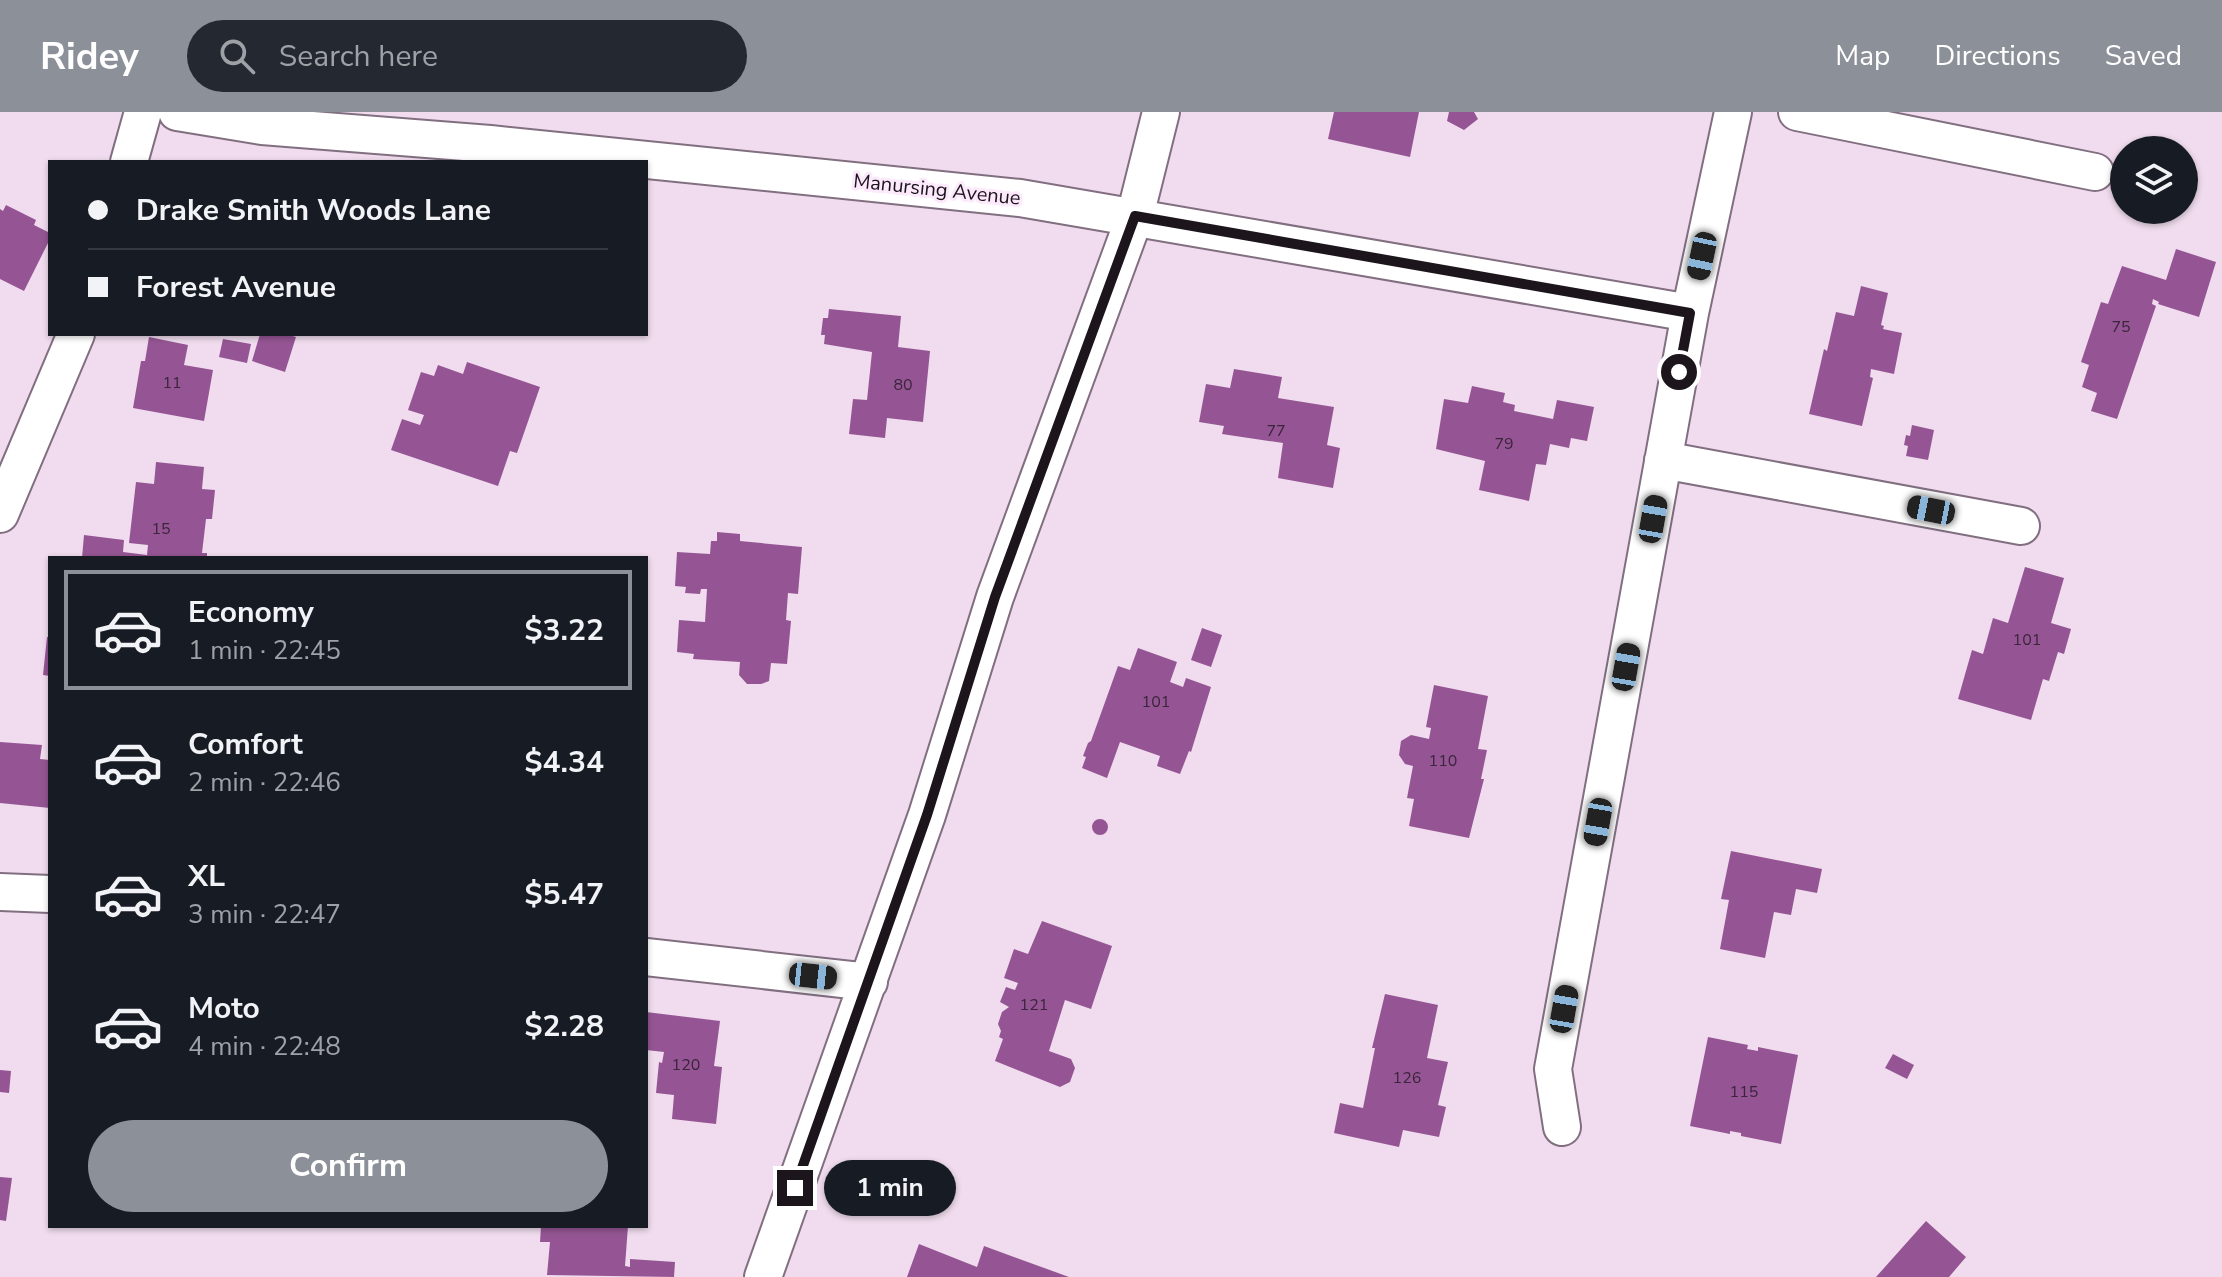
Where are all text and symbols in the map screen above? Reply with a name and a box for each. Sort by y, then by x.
search box [187,20,747,92]
text: Ridey [40,31,139,82]
icon: search [215,34,259,78]
text: Search here [279,36,438,77]
text: Map [1835,37,1890,75]
text: Directions [1934,37,2061,75]
text: Saved [2105,37,2182,75]
map controls [2110,136,2198,224]
button: layers [2110,136,2198,224]
street label: Manursing Avenue [852,167,1022,212]
text: Drake Smith Woods Lane [136,190,491,231]
car [1685,230,1719,282]
text: Forest Avenue [136,267,336,308]
house number: 75 [2111,316,2131,338]
route start [1661,354,1697,390]
house number: 11 [162,372,182,394]
house number: 80 [893,374,913,396]
house number: 77 [1266,420,1286,442]
house number: 79 [1494,433,1514,455]
car [1637,493,1669,545]
car [1905,494,1957,526]
house number: 15 [151,518,171,540]
text: Economy [188,592,314,633]
icon: car [92,594,164,666]
text: $3.22 [525,610,604,651]
house number: 101 [2013,629,2041,651]
text: 1 min · 22:45 [188,633,341,668]
car [1610,641,1642,693]
house number: 101 [1142,691,1170,713]
text: Comfort [188,724,303,765]
icon: car [92,726,164,798]
text: $4.34 [525,742,604,783]
house number: 110 [1429,750,1457,772]
text: 2 min · 22:46 [188,765,341,800]
car [1582,796,1614,848]
text: XL [188,856,225,897]
icon: car [92,858,164,930]
text: $5.47 [525,874,604,915]
text: 3 min · 22:47 [188,897,341,932]
car [788,962,838,990]
car [1548,983,1580,1035]
text: Moto [188,988,260,1029]
icon: car [92,990,164,1062]
house number: 121 [1020,994,1048,1016]
text: $2.28 [525,1006,604,1047]
text: 4 min · 22:48 [188,1029,341,1064]
house number: 120 [672,1054,700,1076]
house number: 126 [1393,1067,1421,1089]
house number: 115 [1730,1081,1758,1103]
button: Confirm [88,1120,608,1212]
callout: 1 min [823,1160,955,1216]
route end [777,1170,813,1206]
text: 1 min [856,1170,924,1205]

